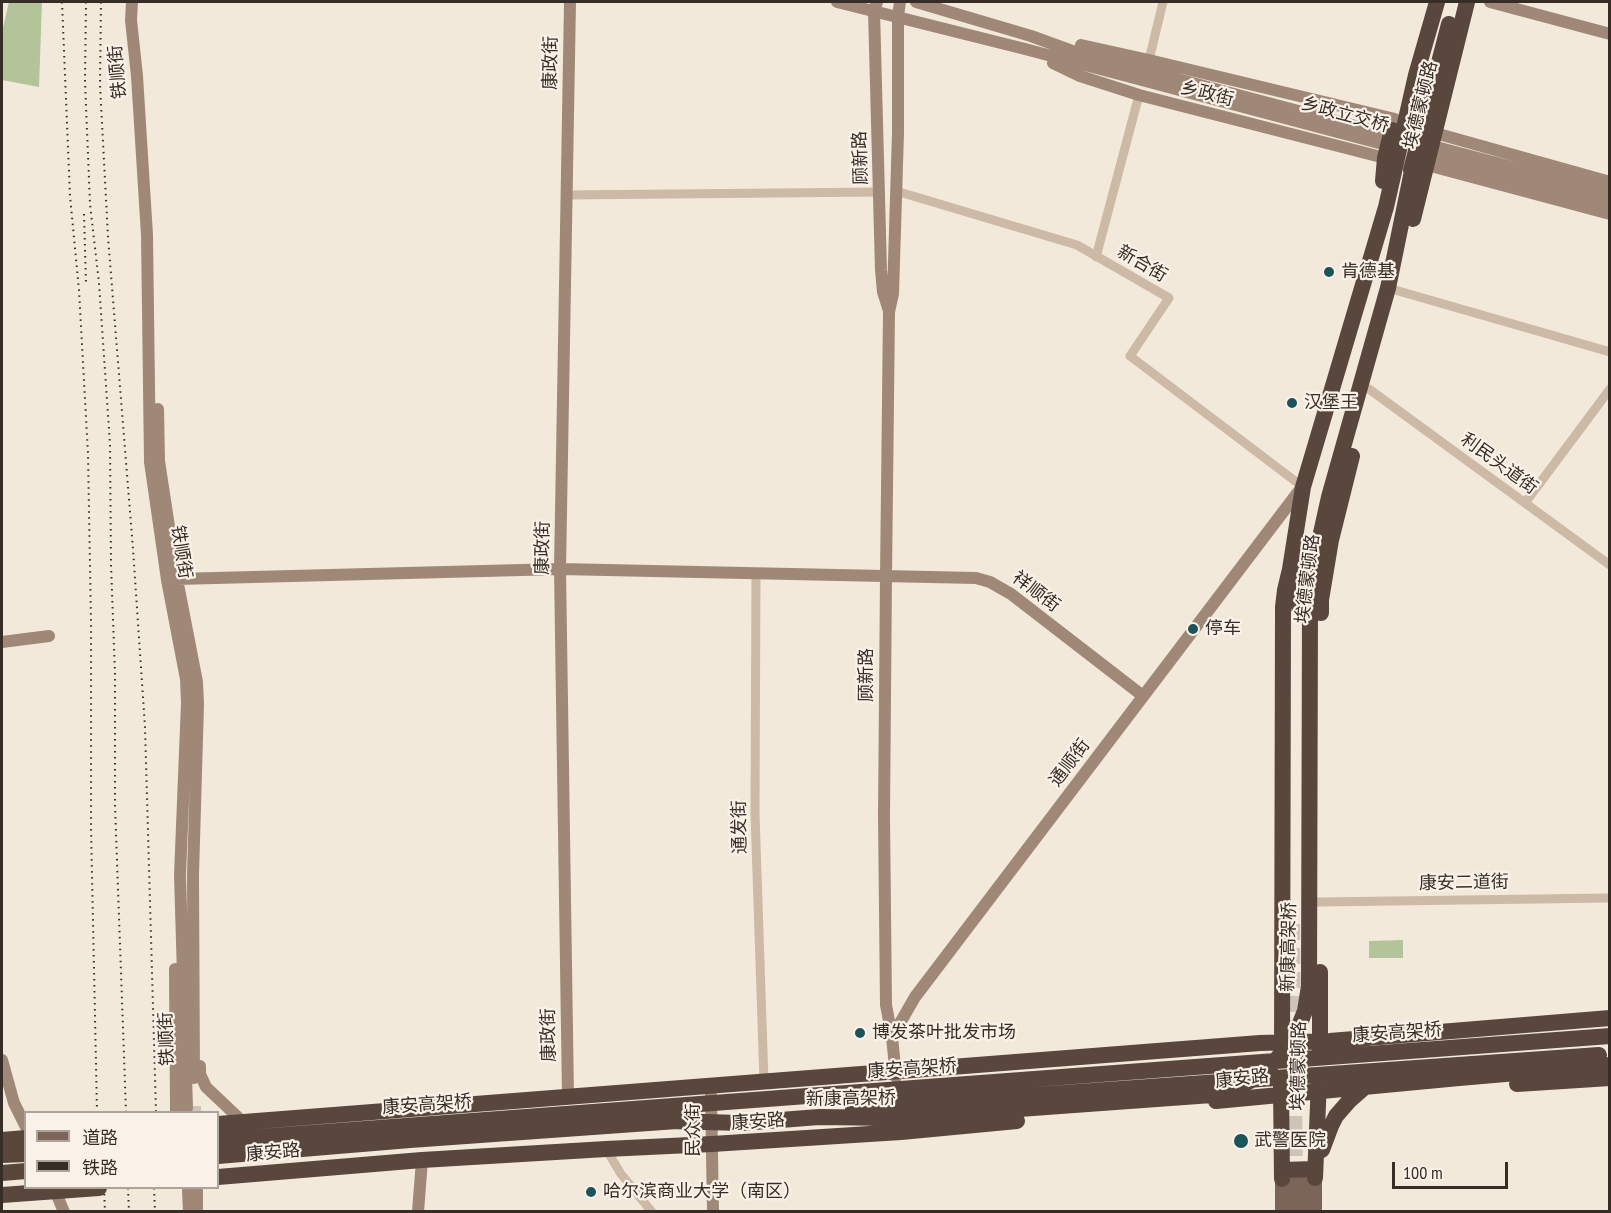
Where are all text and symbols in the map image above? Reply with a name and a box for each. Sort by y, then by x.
street label: 康政街 [540,36,562,90]
street label: 铁顺街 [105,44,131,100]
street label: 埃德蒙顿路 [1400,59,1442,151]
street label: 乡政街 [1178,77,1236,111]
street label: 乡政立交桥 [1299,93,1391,137]
street label: 顾新路 [849,131,873,185]
street label: 新合街 [1113,241,1171,287]
place label: 肯德基 [1341,261,1395,283]
marker: 肯德基 [1322,265,1336,279]
place label: 汉堡王 [1304,392,1358,414]
marker: 汉堡王 [1285,396,1299,410]
street label: 利民头道街 [1456,429,1542,499]
street label: 康政街 [532,521,554,575]
street label: 铁顺街 [166,524,196,580]
street label: 埃德蒙顿路 [1292,533,1324,625]
street label: 祥顺街 [1008,567,1064,617]
place label: 停车 [1205,618,1241,640]
marker: 停车 [1186,622,1200,636]
street label: 顾新路 [856,648,878,702]
street label: 通顺街 [1045,735,1095,791]
street label: 通发街 [729,800,751,854]
street label: 康安二道街 [1419,871,1509,895]
street label: 新康高架桥 [1277,902,1301,992]
street label: 康政街 [538,1008,560,1062]
street label: 铁顺街 [155,1012,179,1066]
street label: 康安高架桥 [1351,1019,1443,1047]
street label: 埃德蒙顿路 [1287,1021,1311,1111]
place label: 博发茶叶批发市场 [872,1022,1016,1044]
marker: 博发茶叶批发市场 [853,1026,867,1040]
street label: 康安高架桥 [866,1055,958,1083]
street label: 康安路 [1214,1065,1270,1093]
street label: 新康高架桥 [806,1087,896,1111]
street label: 康安高架桥 [381,1091,473,1119]
street label: 民众街 [683,1103,705,1157]
street label: 康安路 [730,1109,786,1135]
legend [24,1111,219,1189]
text: 道路 [82,1126,118,1149]
place label: 武警医院 [1254,1130,1326,1152]
marker: 武警医院 [1232,1132,1250,1150]
street label: 康安路 [245,1140,301,1166]
scale bar [1395,1150,1510,1188]
text: 铁路 [82,1156,118,1179]
text: 100 m [1403,1161,1443,1184]
place label: 哈尔滨商业大学（南区） [603,1181,801,1203]
marker: 哈尔滨商业大学（南区） [584,1185,598,1199]

